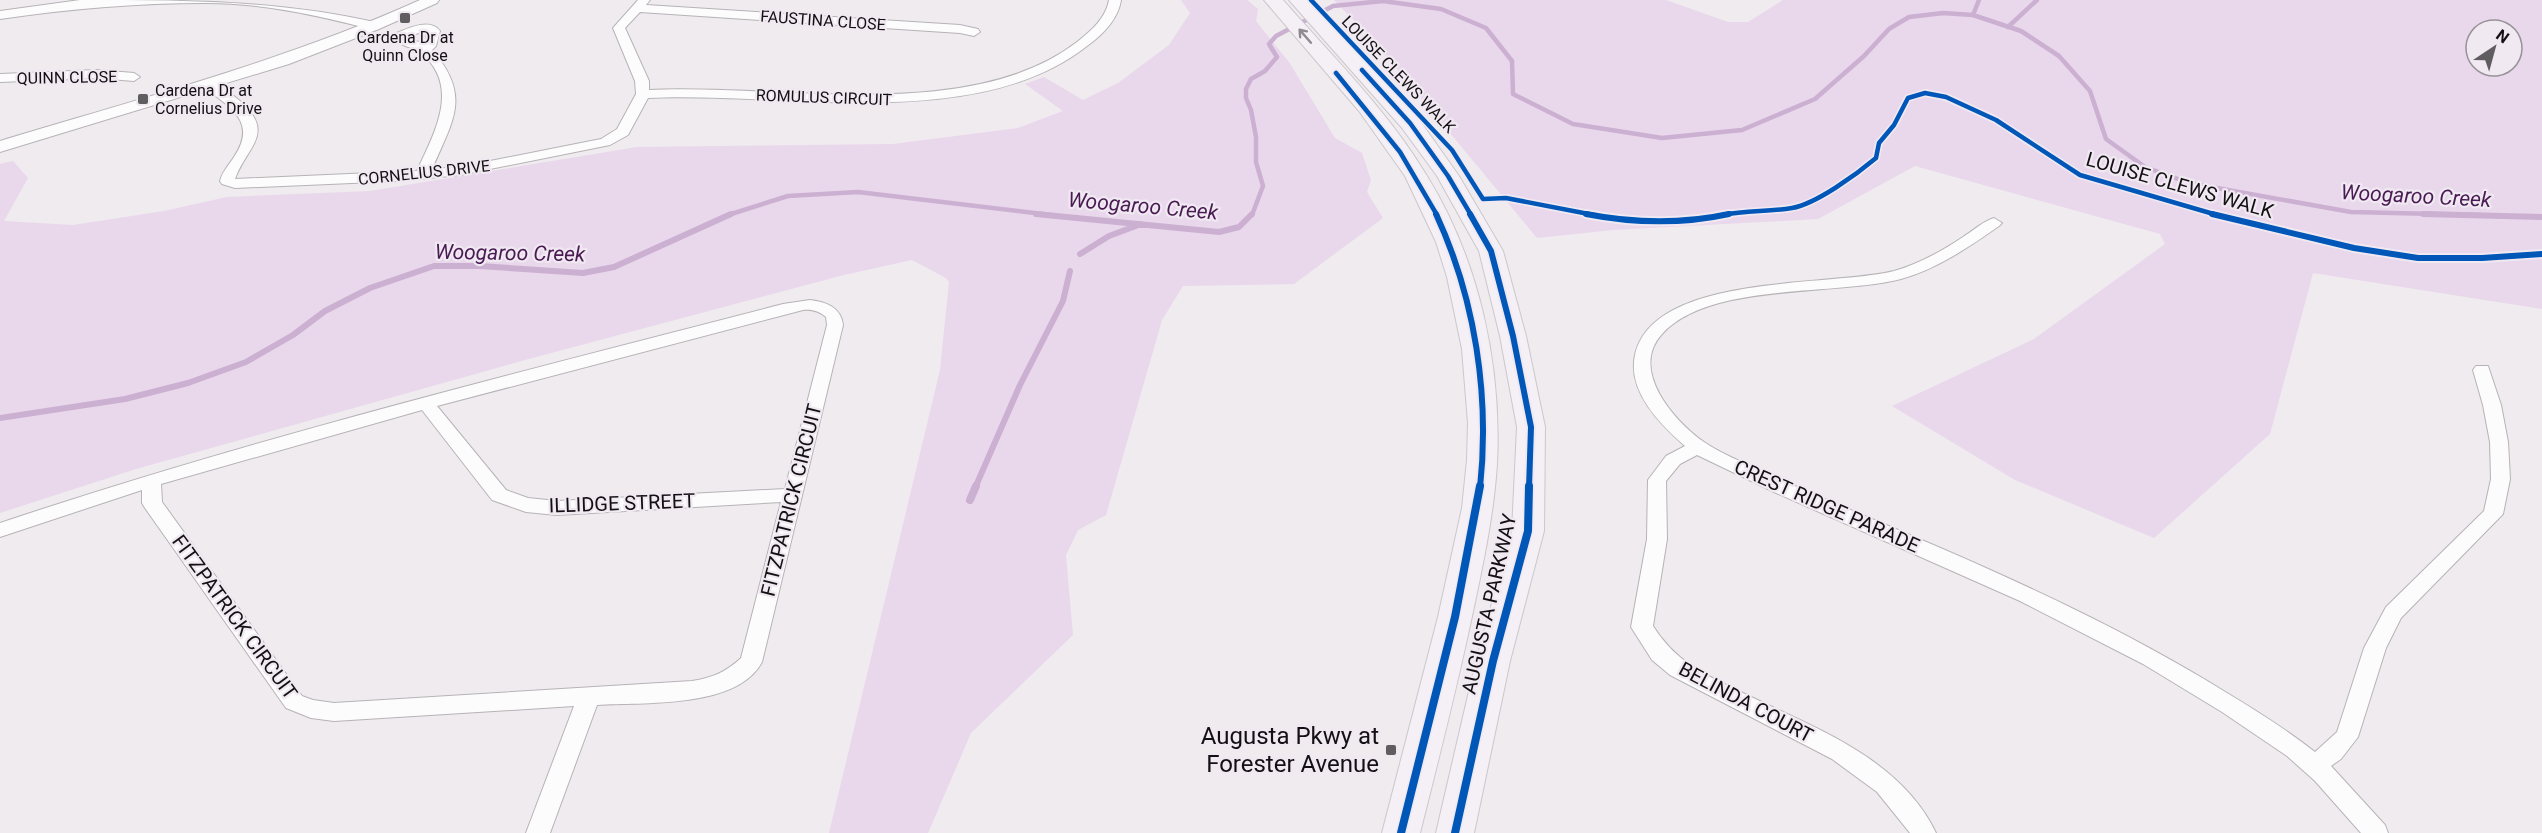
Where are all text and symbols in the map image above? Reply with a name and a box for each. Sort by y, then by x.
street label: FAUSTINA CLOSE [760,7,886,34]
marker: Cardena Dr at Quinn Close [398,11,412,25]
street label: LOUISE CLEWS WALK [1338,12,1460,137]
north arrow [2464,18,2524,78]
text: N [2492,25,2513,47]
place label: Cardena Dr at Quinn Close [356,28,454,65]
one-way arrow [1298,28,1311,44]
street label: QUINN CLOSE [17,67,117,88]
place label: Cardena Dr at Cornelius Drive [155,81,262,118]
street label: ROMULUS CIRCUIT [756,86,893,109]
marker: Cardena Dr at Cornelius Drive [136,92,150,106]
street label: LOUISE CLEWS WALK [2083,147,2277,223]
street label: CORNELIUS DRIVE [357,156,491,189]
water label: Woogaroo Creek [2340,180,2492,212]
water label: Woogaroo Creek [1067,187,1220,225]
water label: Woogaroo Creek [435,240,586,266]
street label: FITZPATRICK CIRCUIT [755,401,827,599]
street label: CREST RIDGE PARADE [1731,454,1923,558]
street label: ILLIDGE STREET [548,488,696,518]
street label: AUGUSTA PARKWAY [1457,512,1521,696]
street label: FITZPATRICK CIRCUIT [167,530,303,704]
street label: BELINDA COURT [1675,657,1817,747]
place label: Augusta Pkwy at Forester Avenue [1201,722,1379,778]
marker: Augusta Pkwy at Forester Avenue [1384,743,1398,757]

